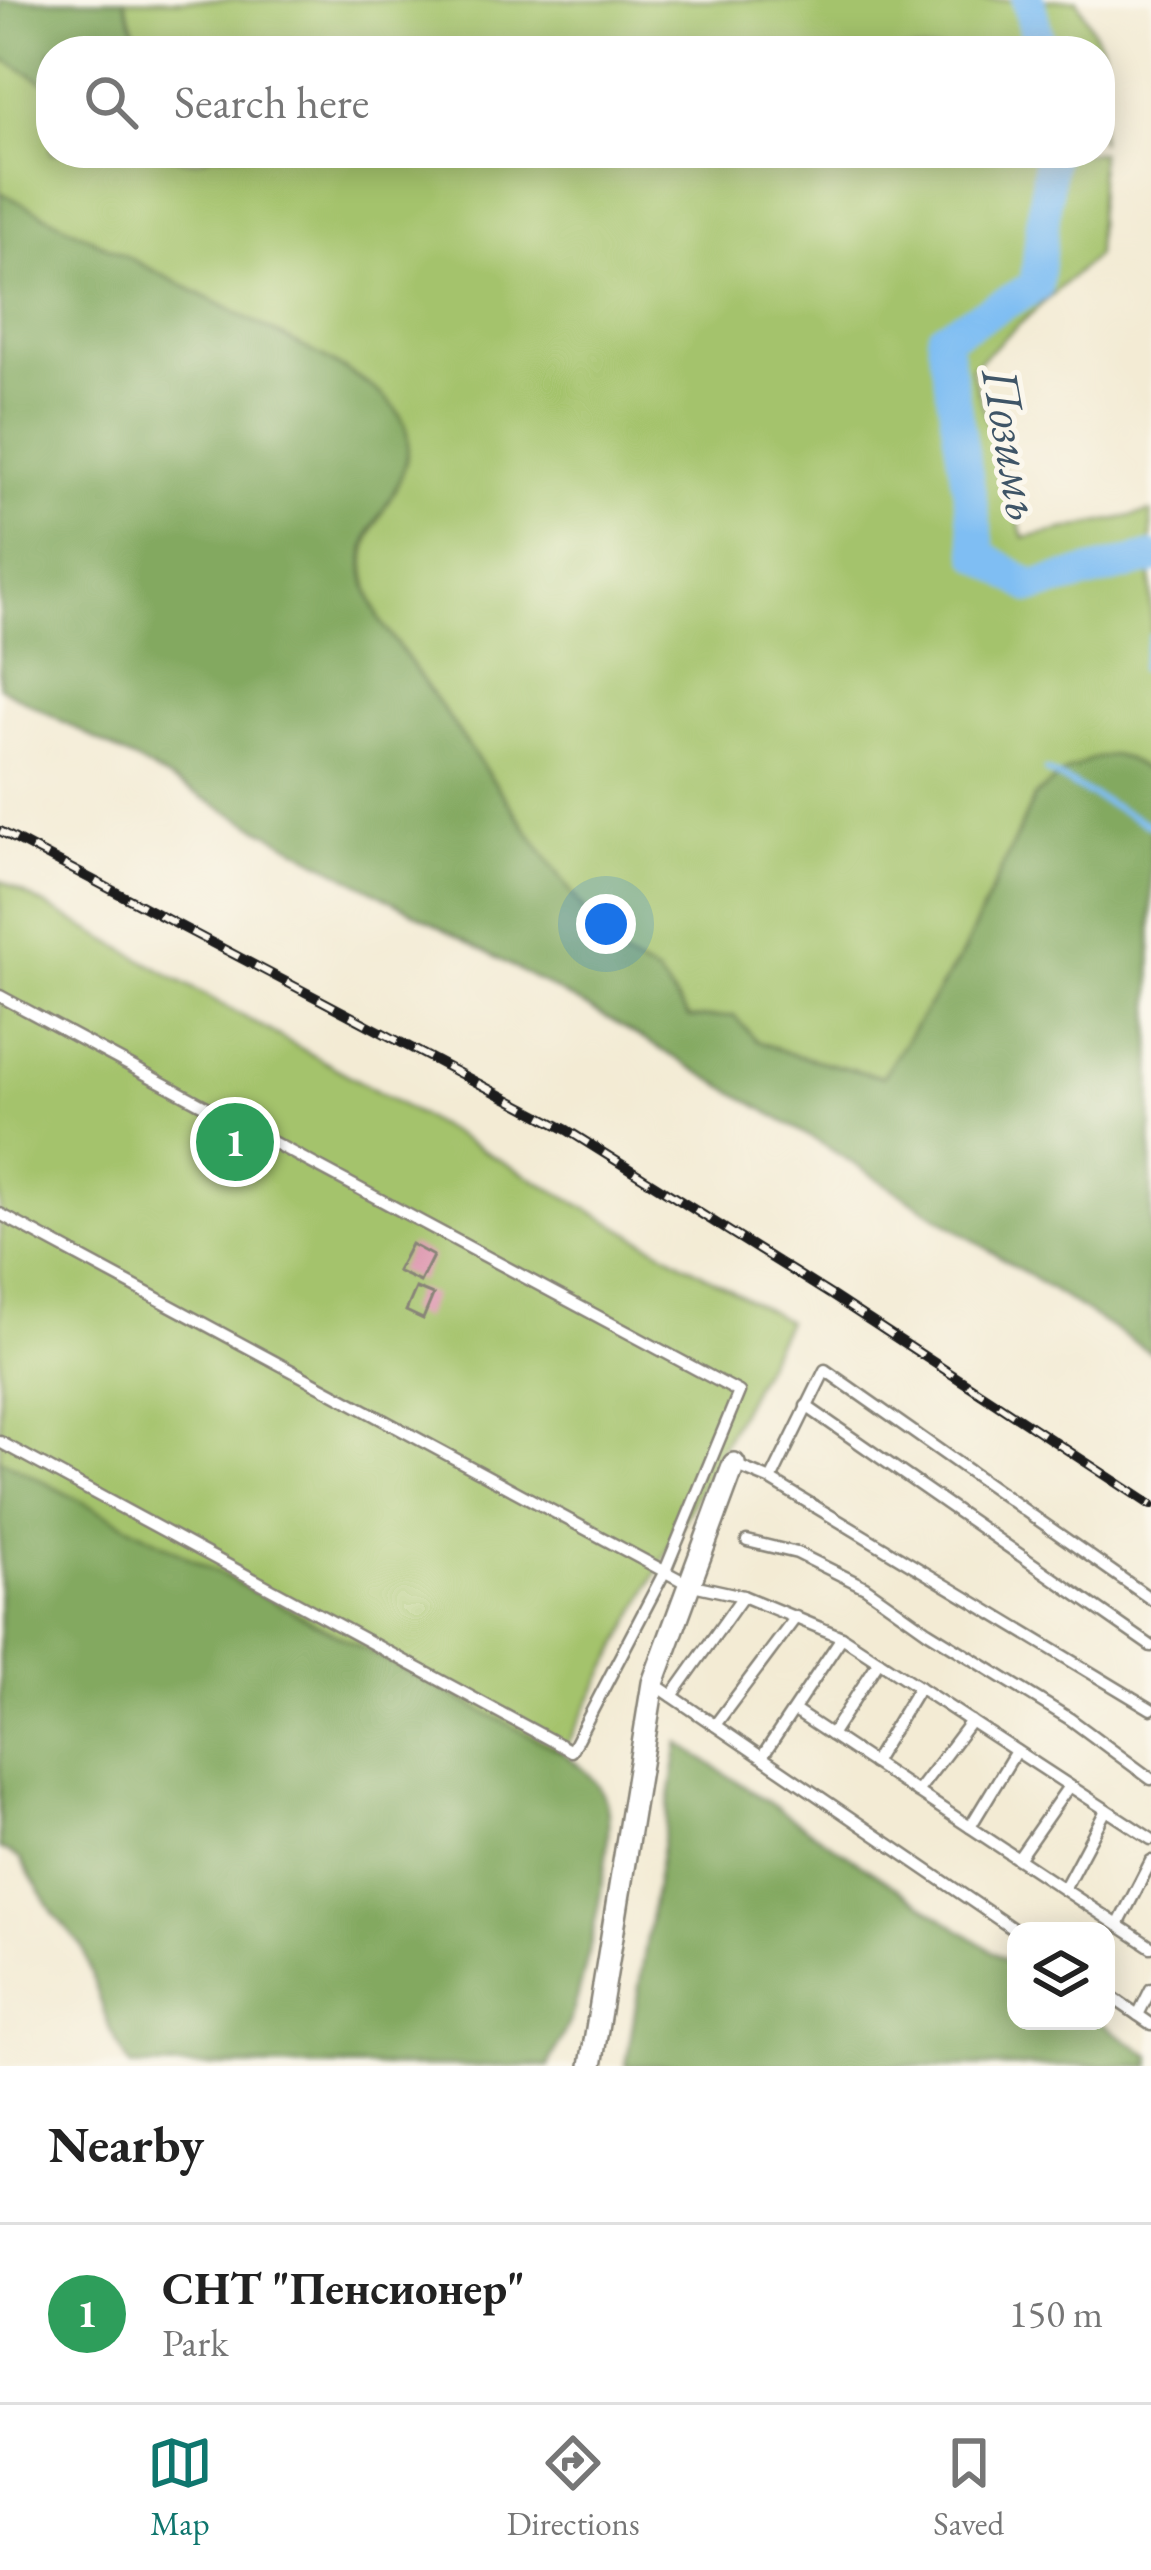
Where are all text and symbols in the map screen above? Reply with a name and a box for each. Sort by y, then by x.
search box [36,36,1115,168]
icon: search [78,69,144,135]
text: Search here [174,73,369,131]
water label: Позимь [967,360,1059,526]
your location [576,894,636,954]
pin: 1 [196,1097,274,1187]
map controls [1007,1922,1115,2030]
button: layers [1007,1922,1115,2030]
text: Nearby [48,2111,204,2177]
text: СНТ "Пенсионер" [162,2259,525,2317]
text: 1 [77,2288,97,2339]
text: 150 m [1009,2288,1103,2339]
text: Park [162,2317,228,2368]
tab: Map [147,2430,213,2545]
tab: Directions [507,2430,640,2545]
tab: Saved [933,2430,1004,2545]

